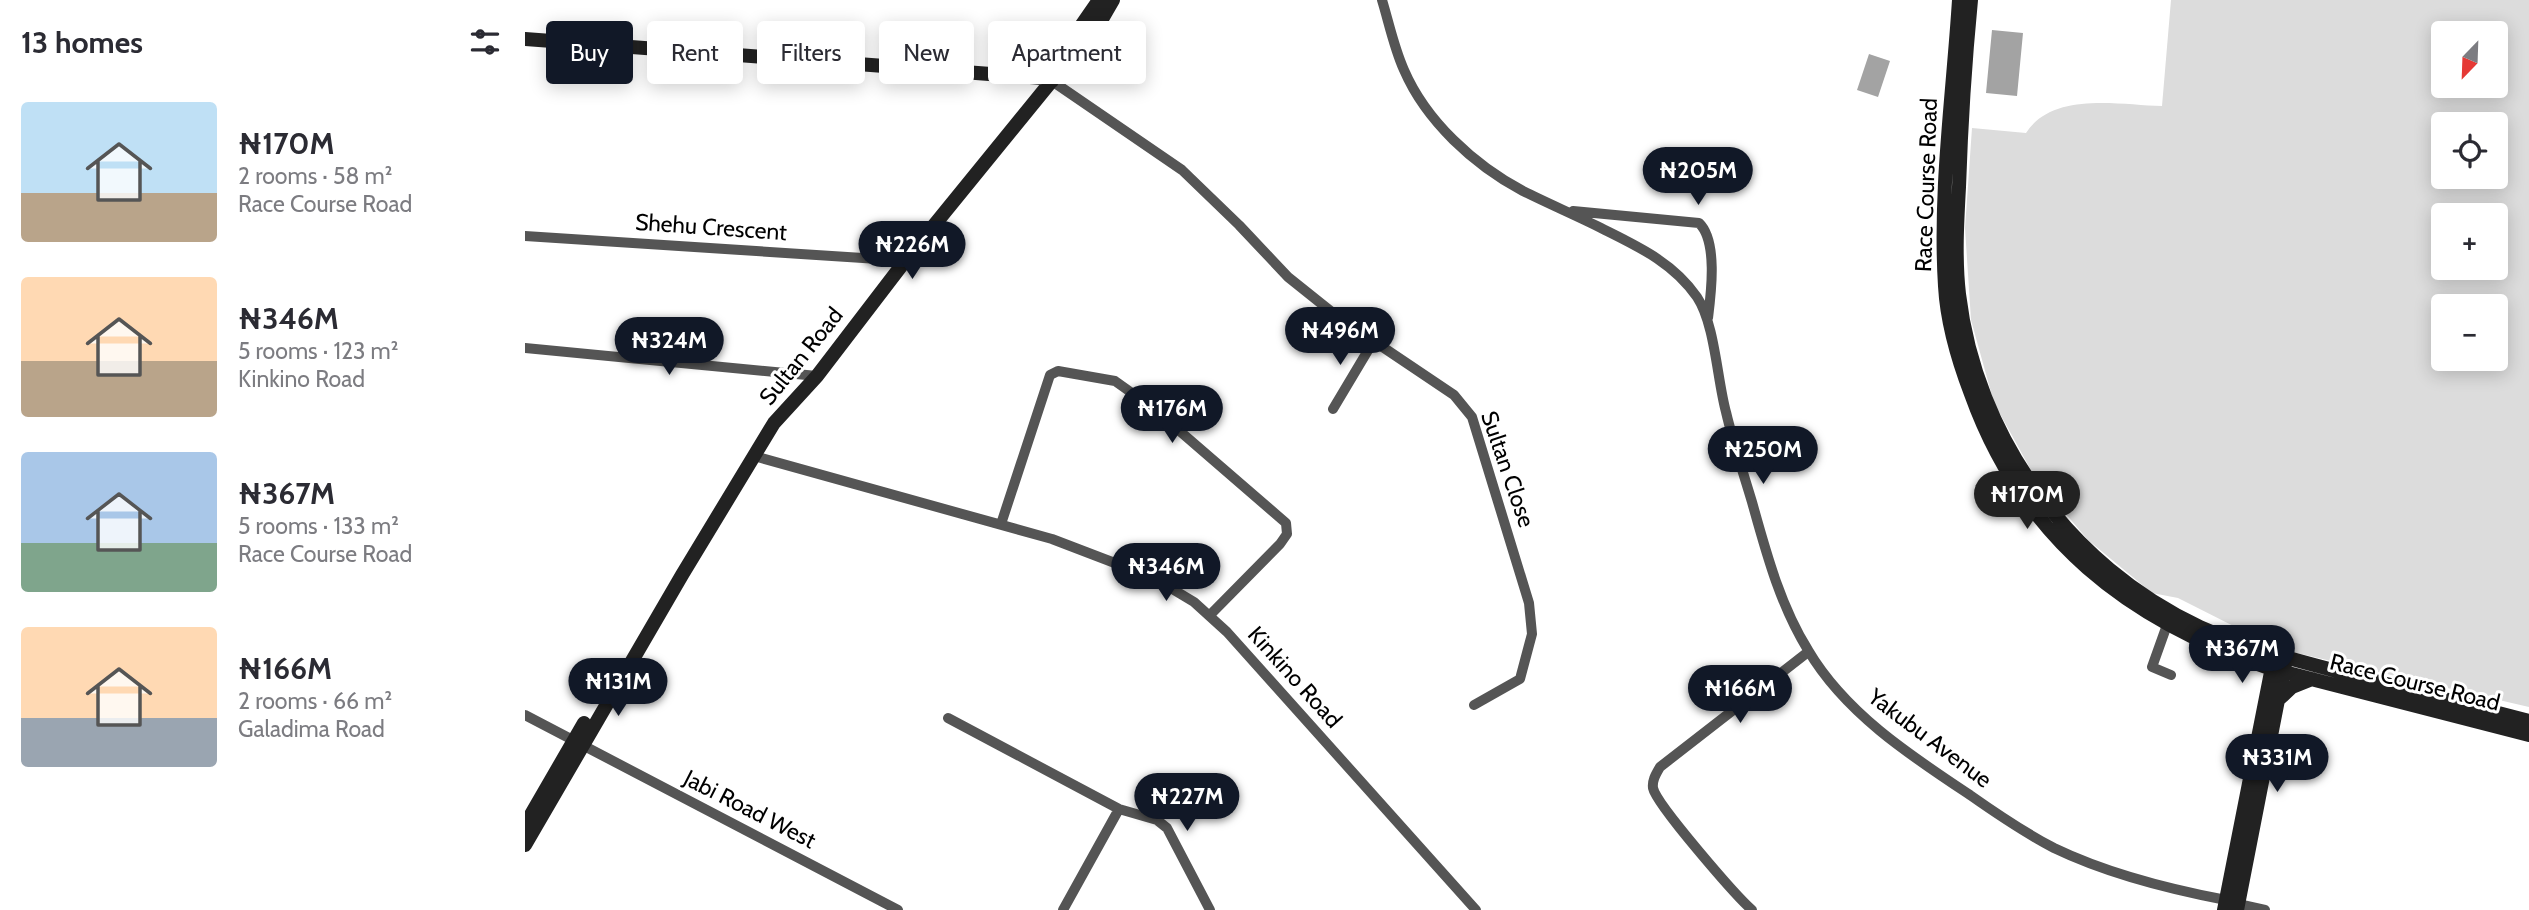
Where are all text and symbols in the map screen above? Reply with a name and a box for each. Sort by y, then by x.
chip: Buy [546,21,633,84]
chip: Rent [647,21,743,84]
chip: Filters [757,21,865,84]
chip: New [879,21,974,84]
chip: Apartment [988,21,1146,84]
north arrow [2431,21,2508,98]
map controls [2431,21,2508,371]
icon: filters [466,23,504,61]
text: 13 homes [21,24,143,61]
street label: Race Course Road [1909,97,1943,273]
button: locate [2431,112,2508,189]
text: ₦170M [238,125,334,162]
icon: home [77,130,161,214]
pin: ₦205M [1649,148,1747,207]
text: ₦205M [1659,156,1737,184]
text: 2 rooms · 58 m² [238,162,392,190]
text: Race Course Road [238,190,412,218]
button: + [2431,203,2508,280]
street label: Shehu Crescent [634,208,788,246]
pin: ₦226M [863,222,961,281]
text: ₦226M [875,230,949,258]
button: − [2431,294,2508,371]
text: ₦346M [238,300,339,337]
street label: Sultan Road [753,302,849,410]
icon: home [77,305,161,389]
pin: ₦496M [1291,308,1389,367]
text: ₦496M [1301,316,1379,344]
pin: ₦324M [620,318,718,377]
text: ₦324M [631,326,707,354]
text: 5 rooms · 123 m² [238,337,398,365]
text: Kinkino Road [238,365,365,393]
pin: ₦176M [1123,386,1221,445]
text: ₦176M [1137,394,1207,422]
street label: Sultan Close [1475,407,1541,531]
pin: ₦250M [1714,426,1812,486]
text: ₦250M [1724,435,1802,463]
pin: ₦170M [1978,472,2076,531]
text: ₦367M [238,475,335,512]
icon: home [77,480,161,564]
text: ₦170M [1990,480,2064,508]
text: 5 rooms · 133 m² [238,512,399,540]
text: Race Course Road [238,540,412,568]
pin: ₦346M [1117,544,1215,603]
text: ₦346M [1127,552,1205,580]
street label: Kinkino Road [1242,620,1348,734]
pin: ₦367M [2193,626,2291,685]
text: ₦367M [2205,634,2279,662]
street label: Race Course Road [2327,647,2503,717]
text: ₦166M [238,650,332,687]
icon: home [77,655,161,739]
pin: ₦131M [569,658,667,718]
pin: ₦166M [1691,666,1789,725]
text: ₦131M [584,667,652,695]
text: ₦166M [1704,674,1776,702]
street label: Yakubu Avenue [1862,682,1998,794]
text: 2 rooms · 66 m² [238,687,392,715]
text: Galadima Road [238,715,385,743]
pin: ₦331M [2228,734,2326,794]
text: ₦331M [2241,743,2313,771]
street label: Jabi Road West [678,763,821,854]
pin: ₦227M [1138,774,1236,833]
text: ₦227M [1150,782,1224,810]

